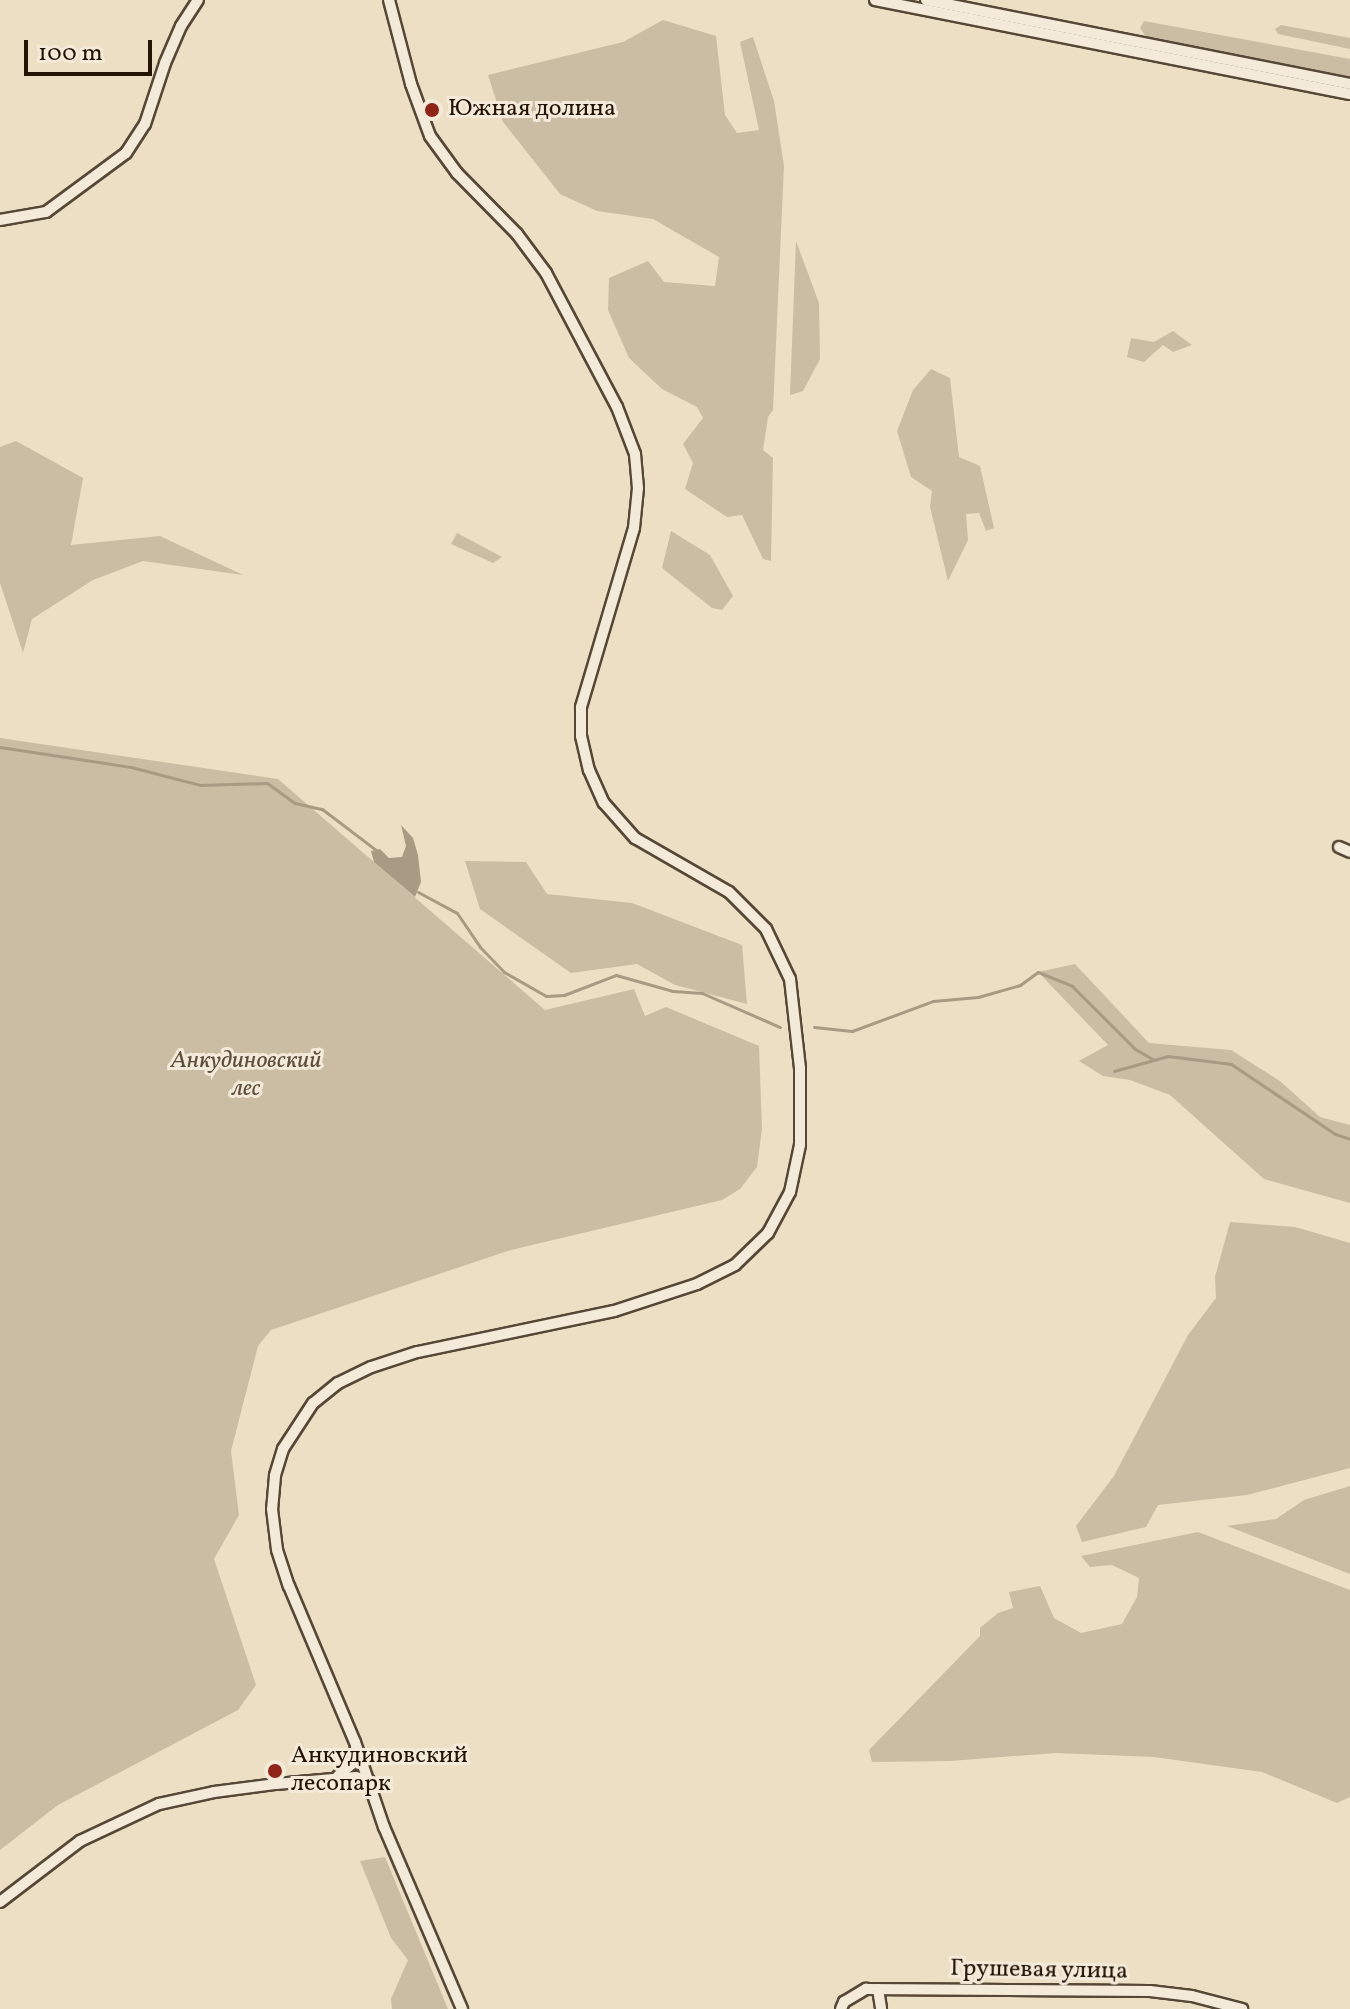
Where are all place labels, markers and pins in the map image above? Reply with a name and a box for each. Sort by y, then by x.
place label: Южная долина [448,96,616,124]
marker: Южная долина [423,101,441,119]
place label: Анкудиновский лесопарк [291,1743,468,1799]
marker: Анкудиновский лесопарк [266,1762,284,1780]

